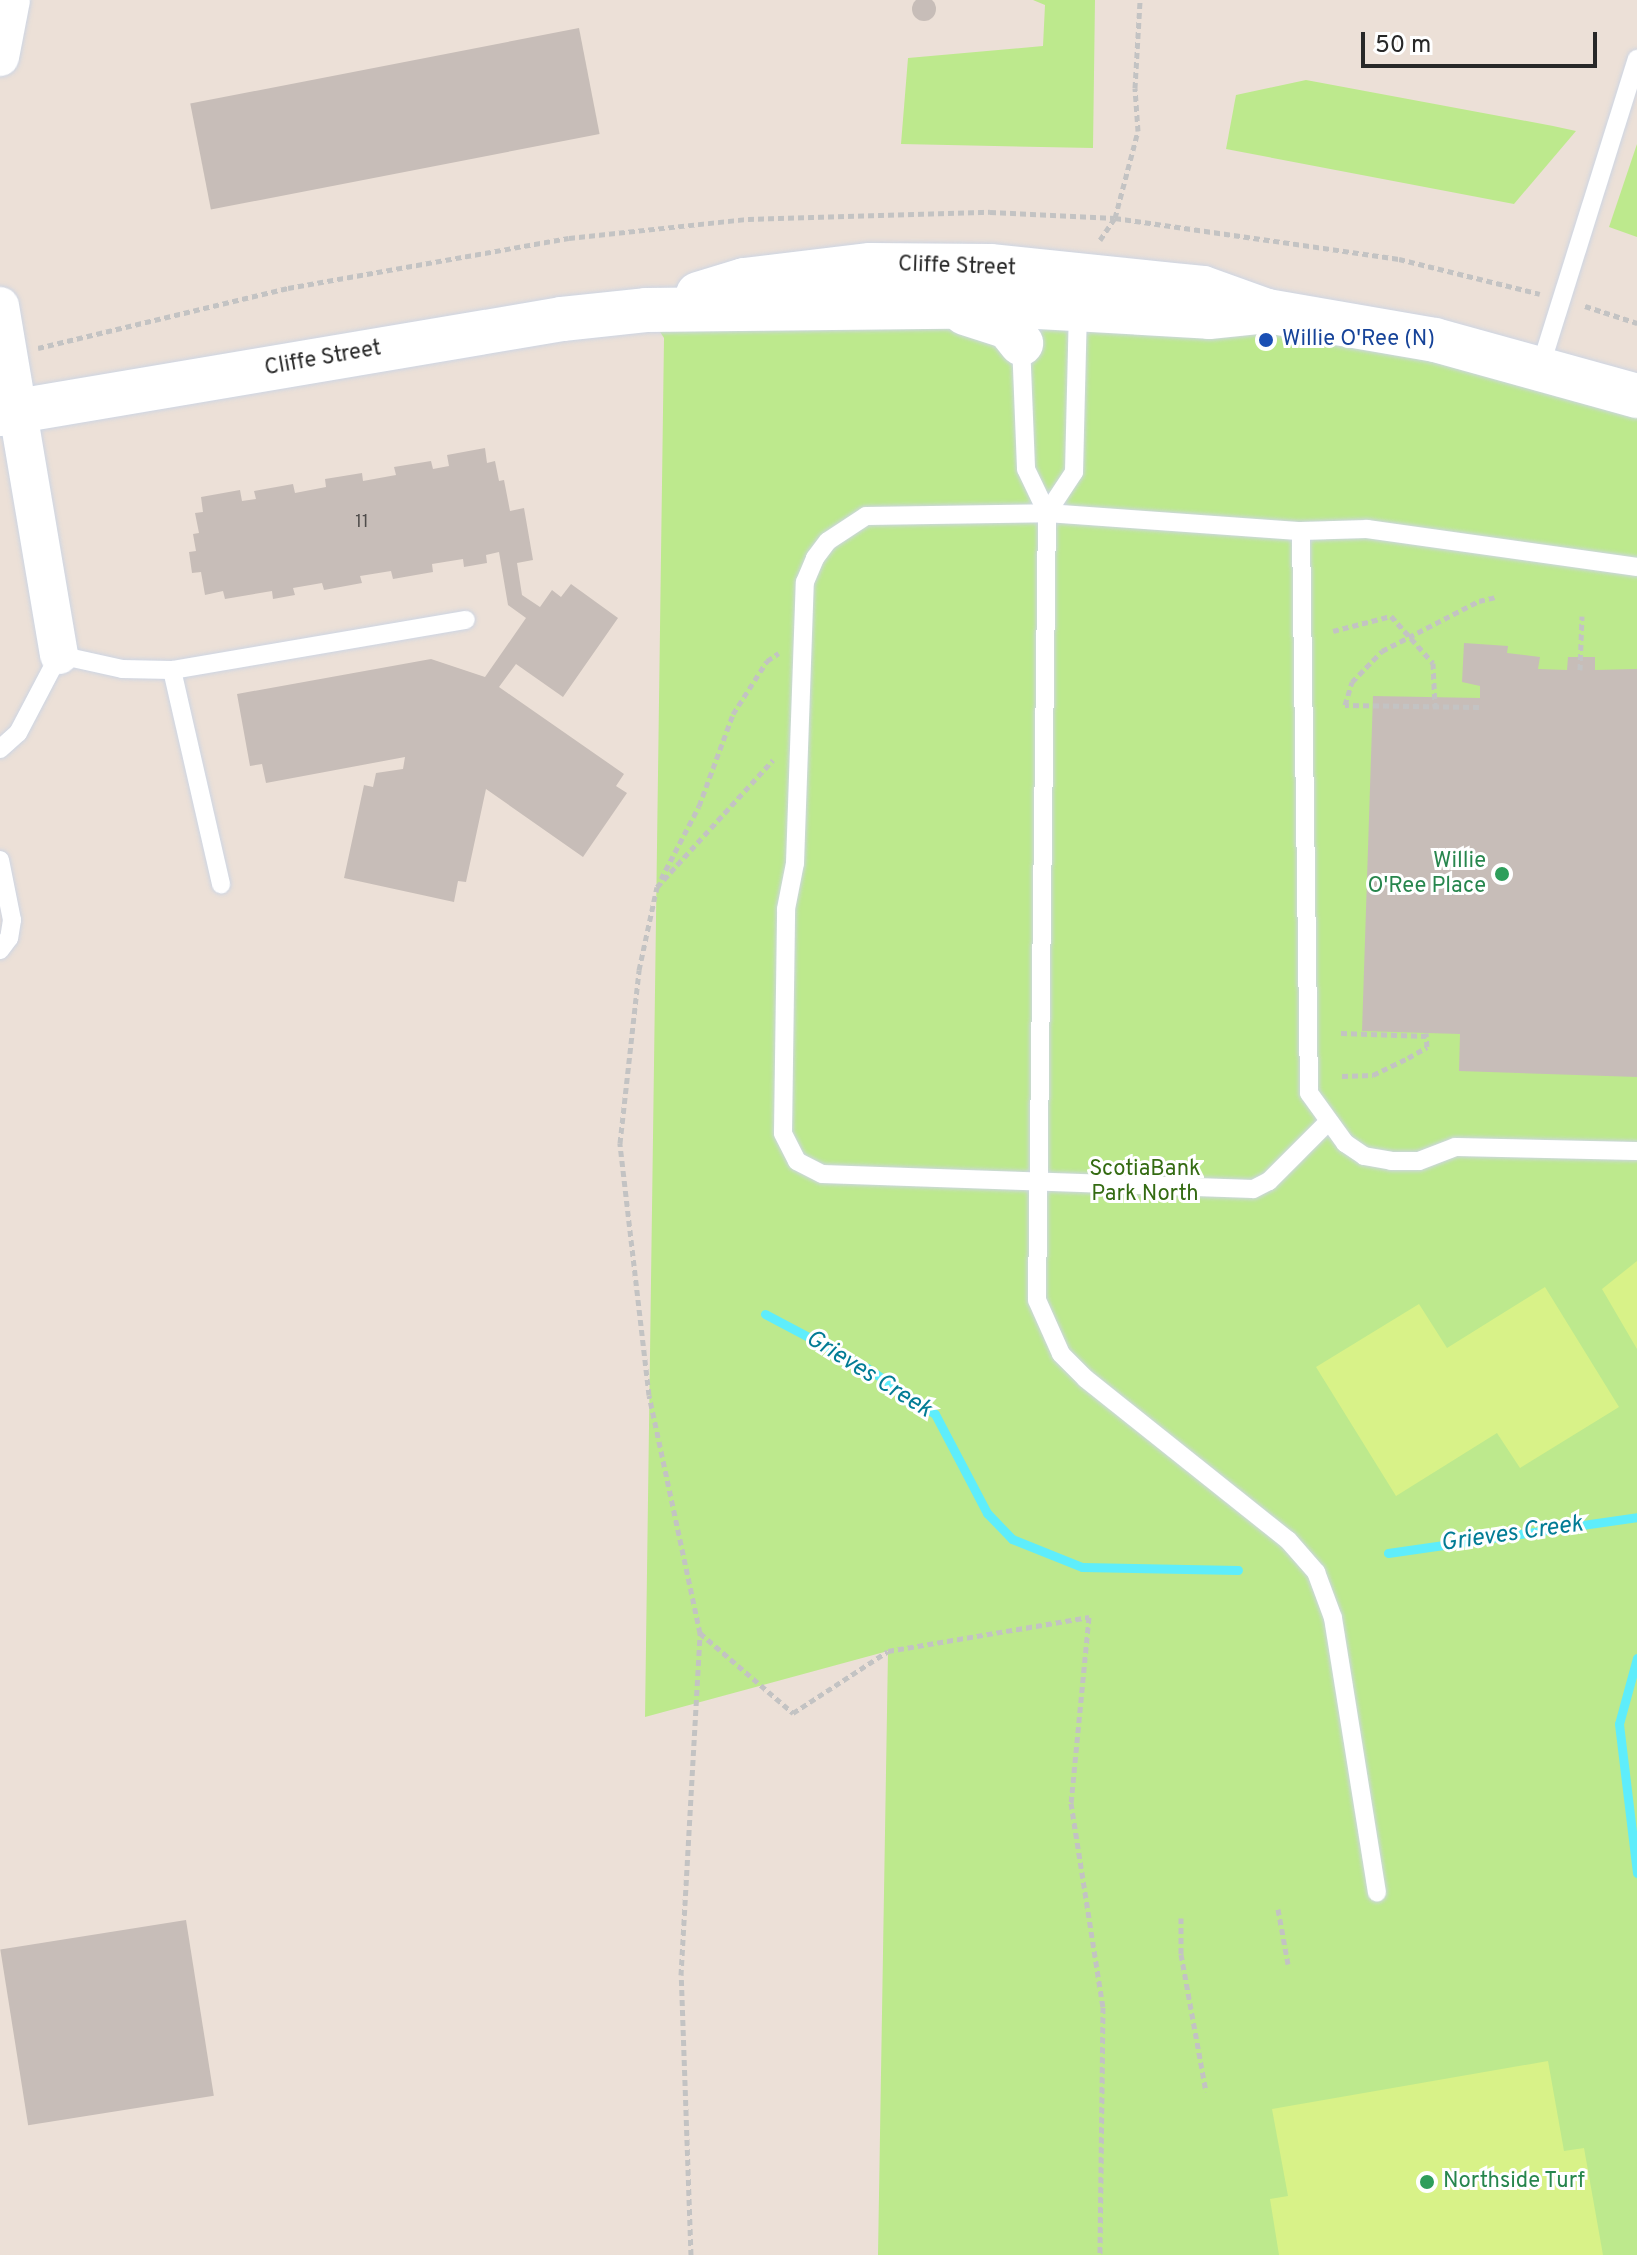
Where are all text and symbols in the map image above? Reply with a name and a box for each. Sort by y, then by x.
scale bar [1365,16,1601,66]
text: 50 m [1375,31,1431,61]
street label: Cliffe Street [898,252,1016,282]
place label: Willie O'Ree (N) [1282,327,1435,353]
marker: Willie O'Ree (N) [1257,331,1275,349]
street label: Cliffe Street [263,336,383,382]
house number: 11 [355,512,369,534]
place label: Willie O'Ree Place [1367,848,1486,900]
marker: Willie O'Ree Place [1493,865,1511,883]
park label: ScotiaBank Park North [1089,1156,1201,1208]
water label: Grieves Creek [800,1325,936,1425]
water label: Grieves Creek [1439,1511,1585,1559]
place label: Northside Turf [1443,2169,1586,2195]
marker: Northside Turf [1418,2173,1436,2191]

